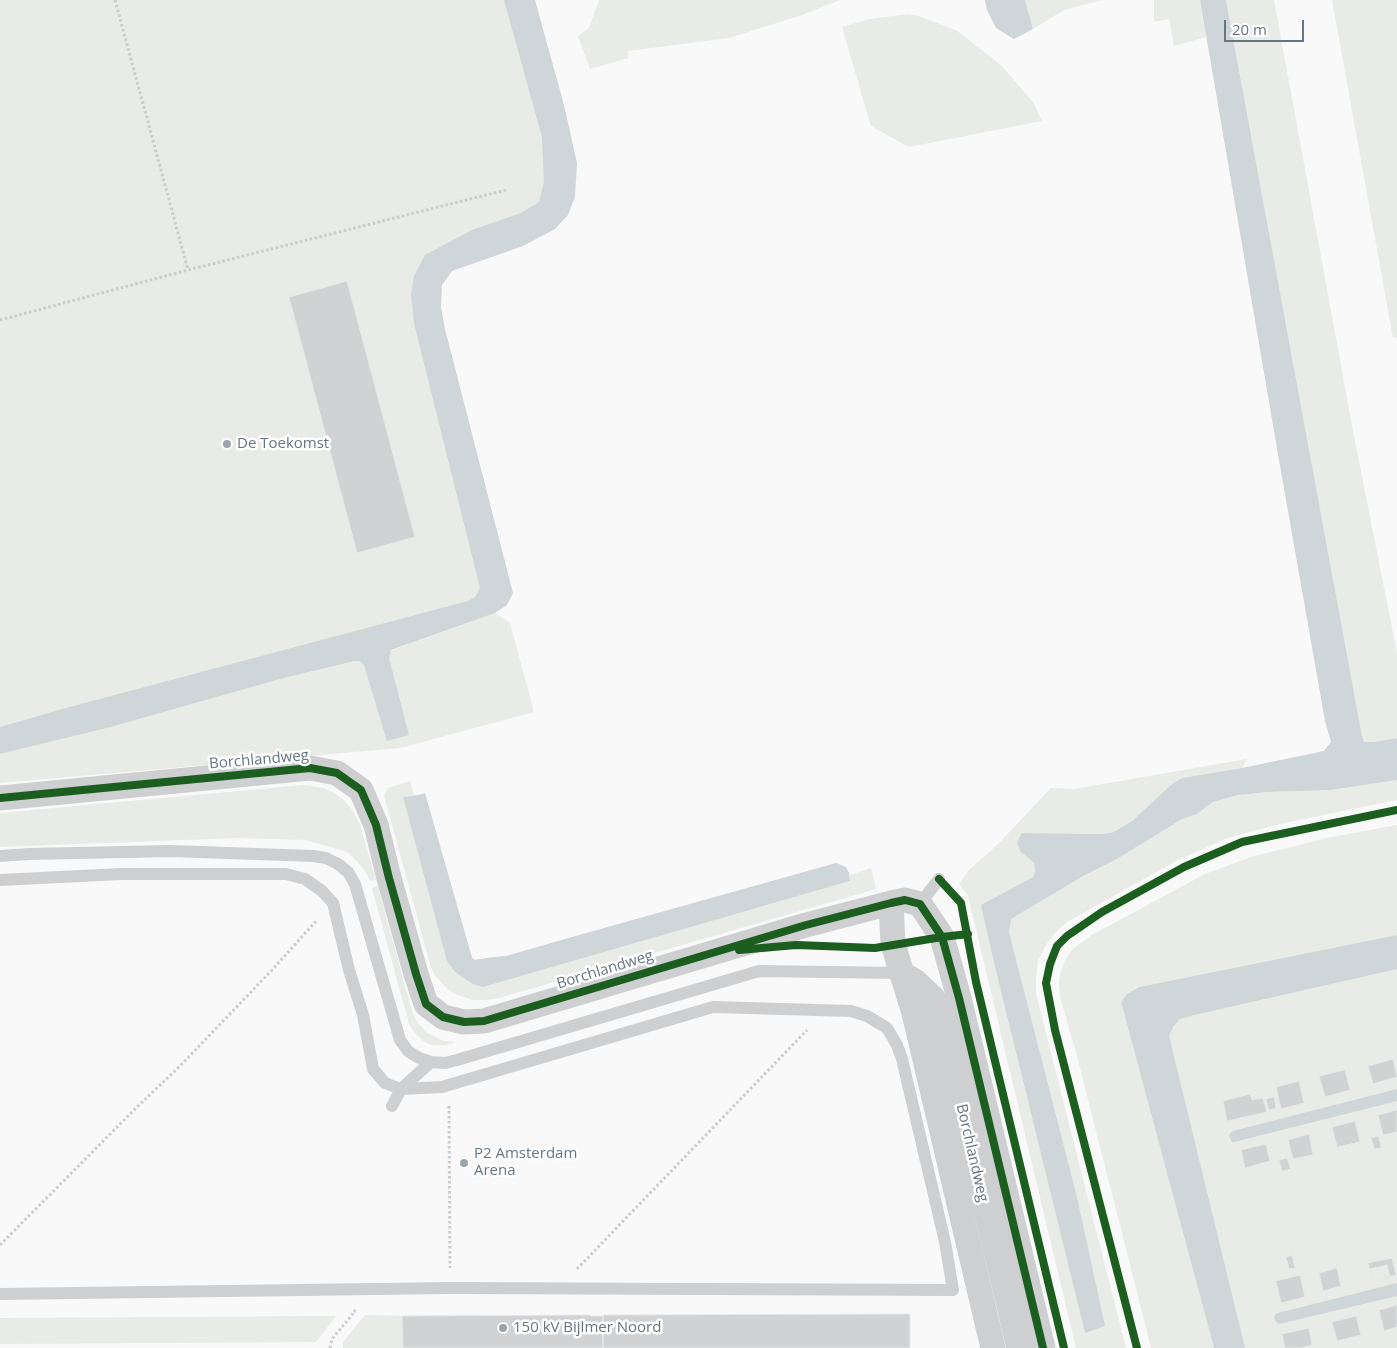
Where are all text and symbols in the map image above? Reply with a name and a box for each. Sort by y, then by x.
scale bar [1227,10,1307,42]
text: 20 m [1232,19,1267,39]
place label: De Toekomst [237,435,329,453]
marker: De Toekomst [221,438,233,450]
street label: Borchlandweg [208,747,310,773]
street label: Borchlandweg [555,947,655,993]
street label: Borchlandweg [952,1102,992,1204]
place label: P2 Amsterdam Arena [474,1145,577,1180]
marker: P2 Amsterdam Arena [458,1157,470,1169]
place label: 150 kV Bijlmer Noord [513,1319,661,1337]
marker: 150 kV Bijlmer Noord [497,1322,509,1334]

